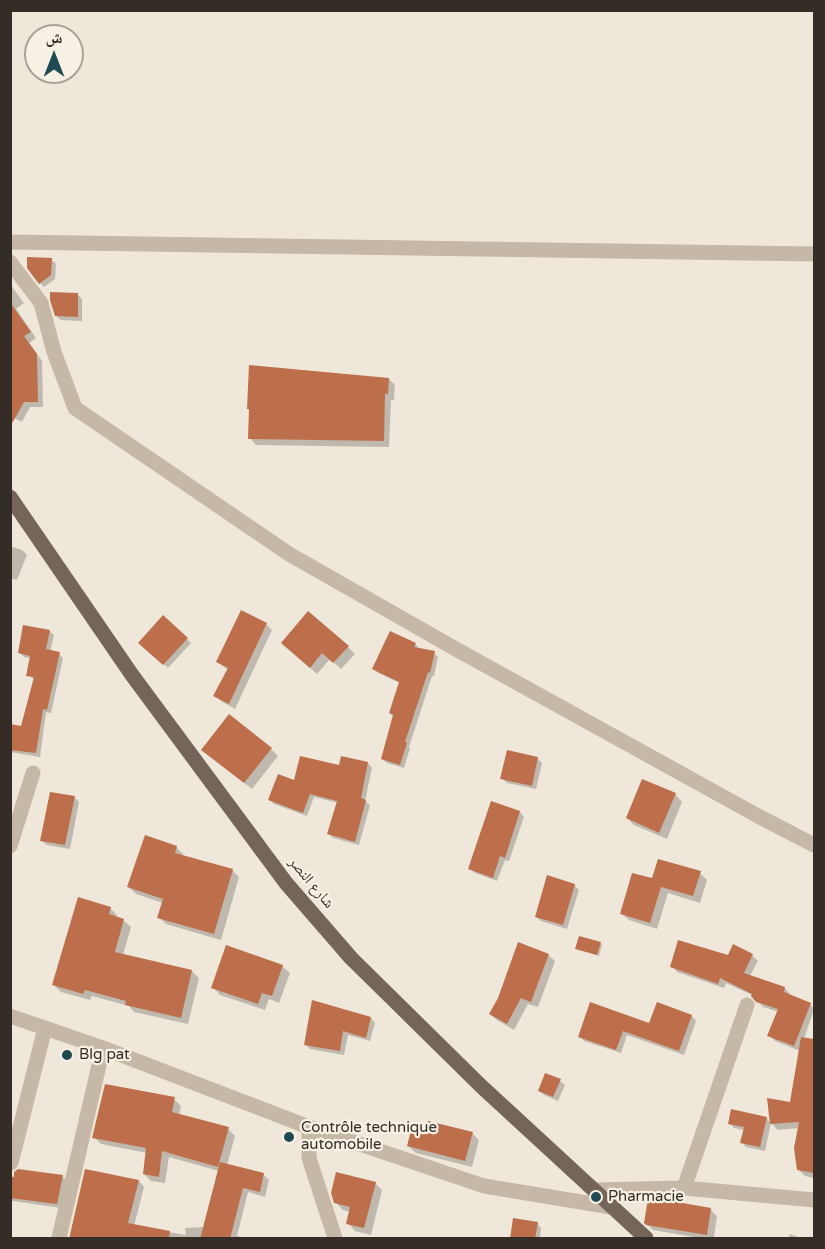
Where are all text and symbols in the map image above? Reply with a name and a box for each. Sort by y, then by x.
north arrow [24,24,84,84]
text: ش [46,28,62,48]
street label: شارع النصر [284,854,338,912]
place label: Blg pat [79,1046,130,1064]
marker: Blg pat [60,1048,74,1062]
place label: Contrôle technique automobile [301,1119,437,1154]
marker: Contrôle technique automobile [282,1130,296,1144]
place label: Pharmacie [608,1188,684,1206]
marker: Pharmacie [589,1190,603,1204]

